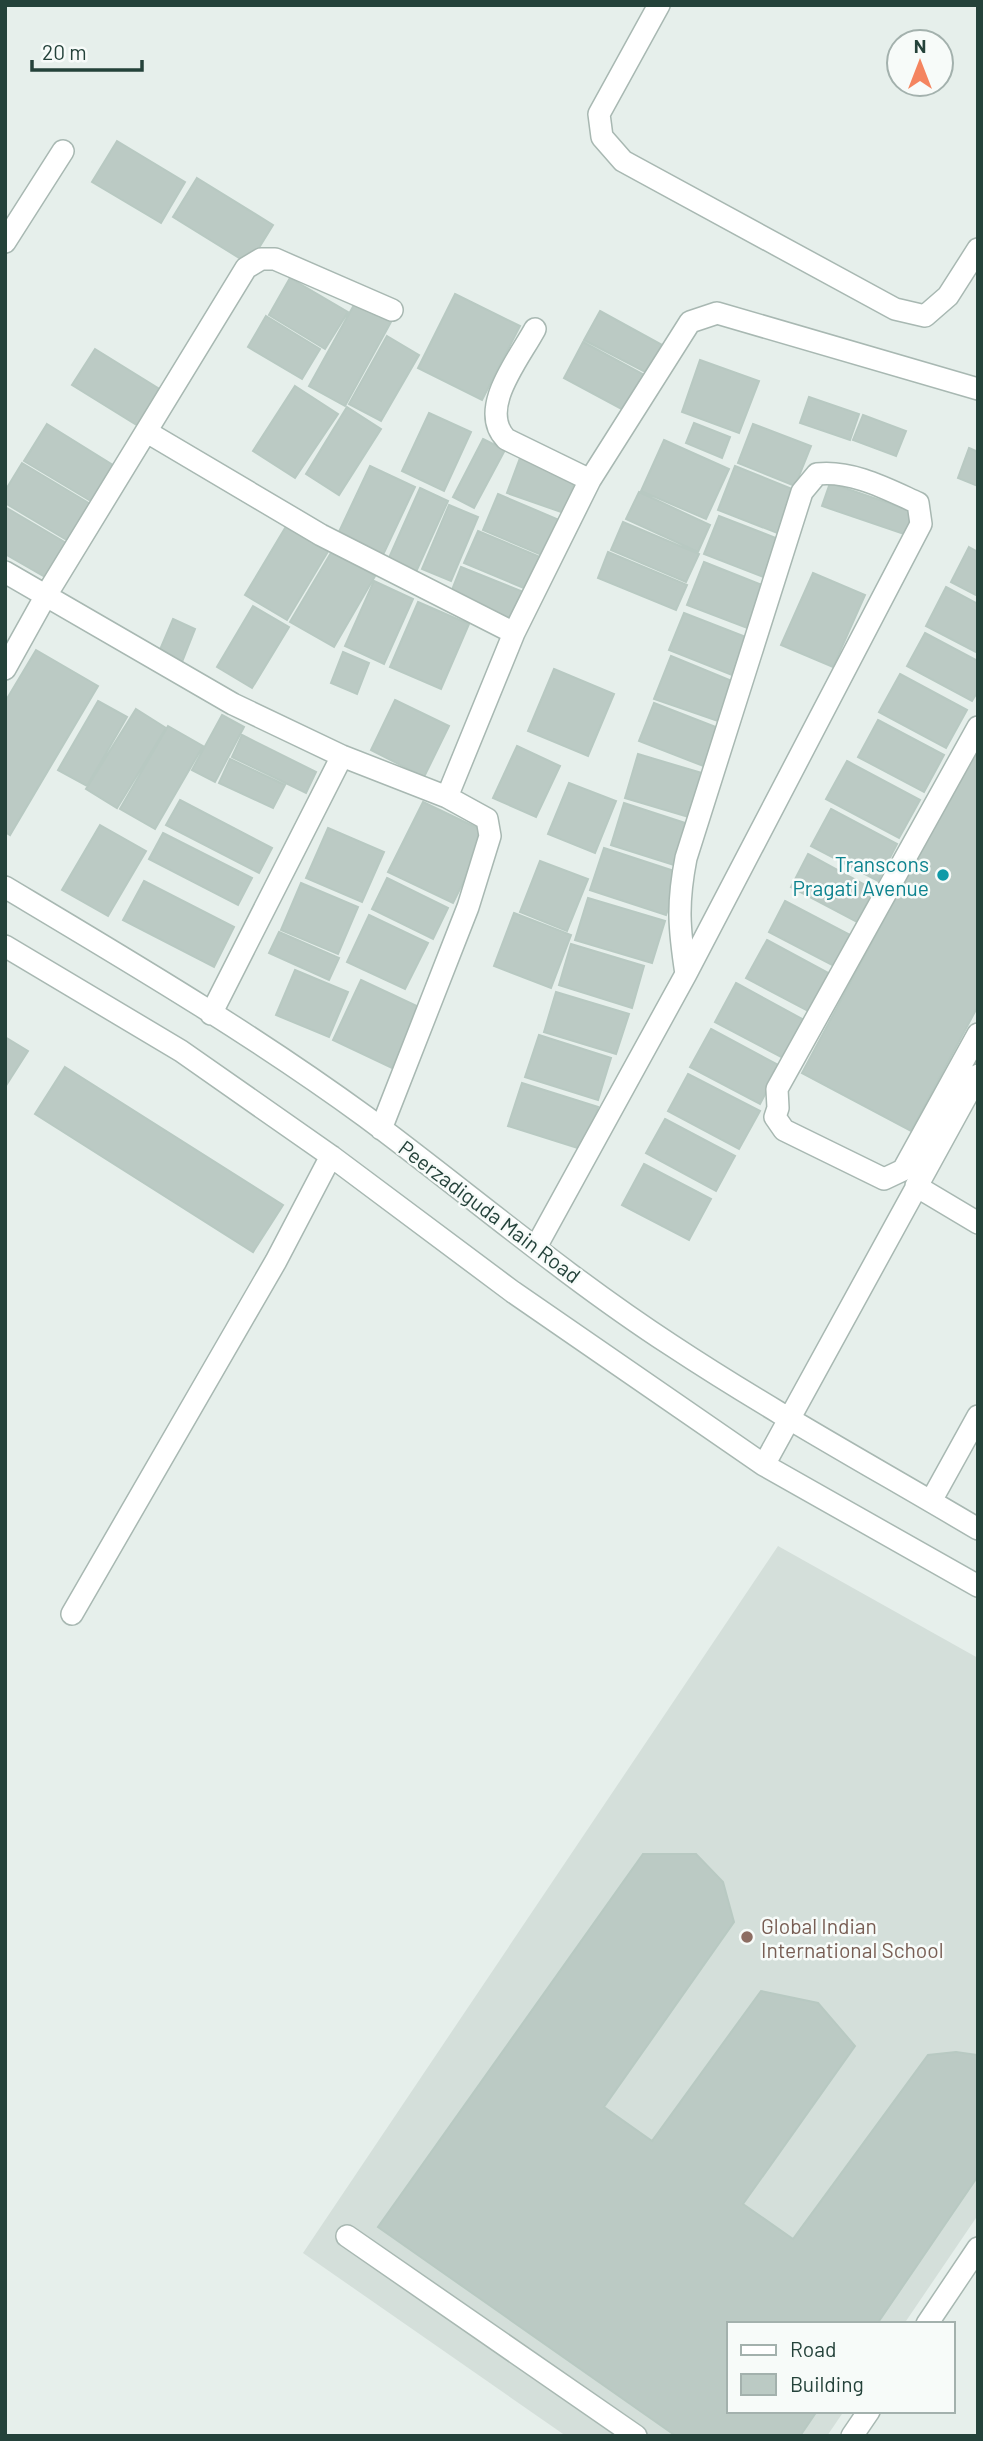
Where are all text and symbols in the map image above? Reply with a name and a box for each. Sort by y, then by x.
scale bar [32,28,142,72]
north arrow [885,28,955,98]
text: N [914,34,926,57]
text: 20 m [42,39,87,64]
place label: Transcons Pragati Avenue [792,851,929,900]
marker: Transcons Pragati Avenue [935,867,951,883]
street label: Peerzadiguda Main Road [394,1135,586,1287]
place label: Global Indian International School [761,1913,944,1962]
marker: Global Indian International School [739,1929,755,1945]
legend [727,2322,955,2413]
text: Road [790,2336,836,2361]
text: Building [790,2371,864,2396]

